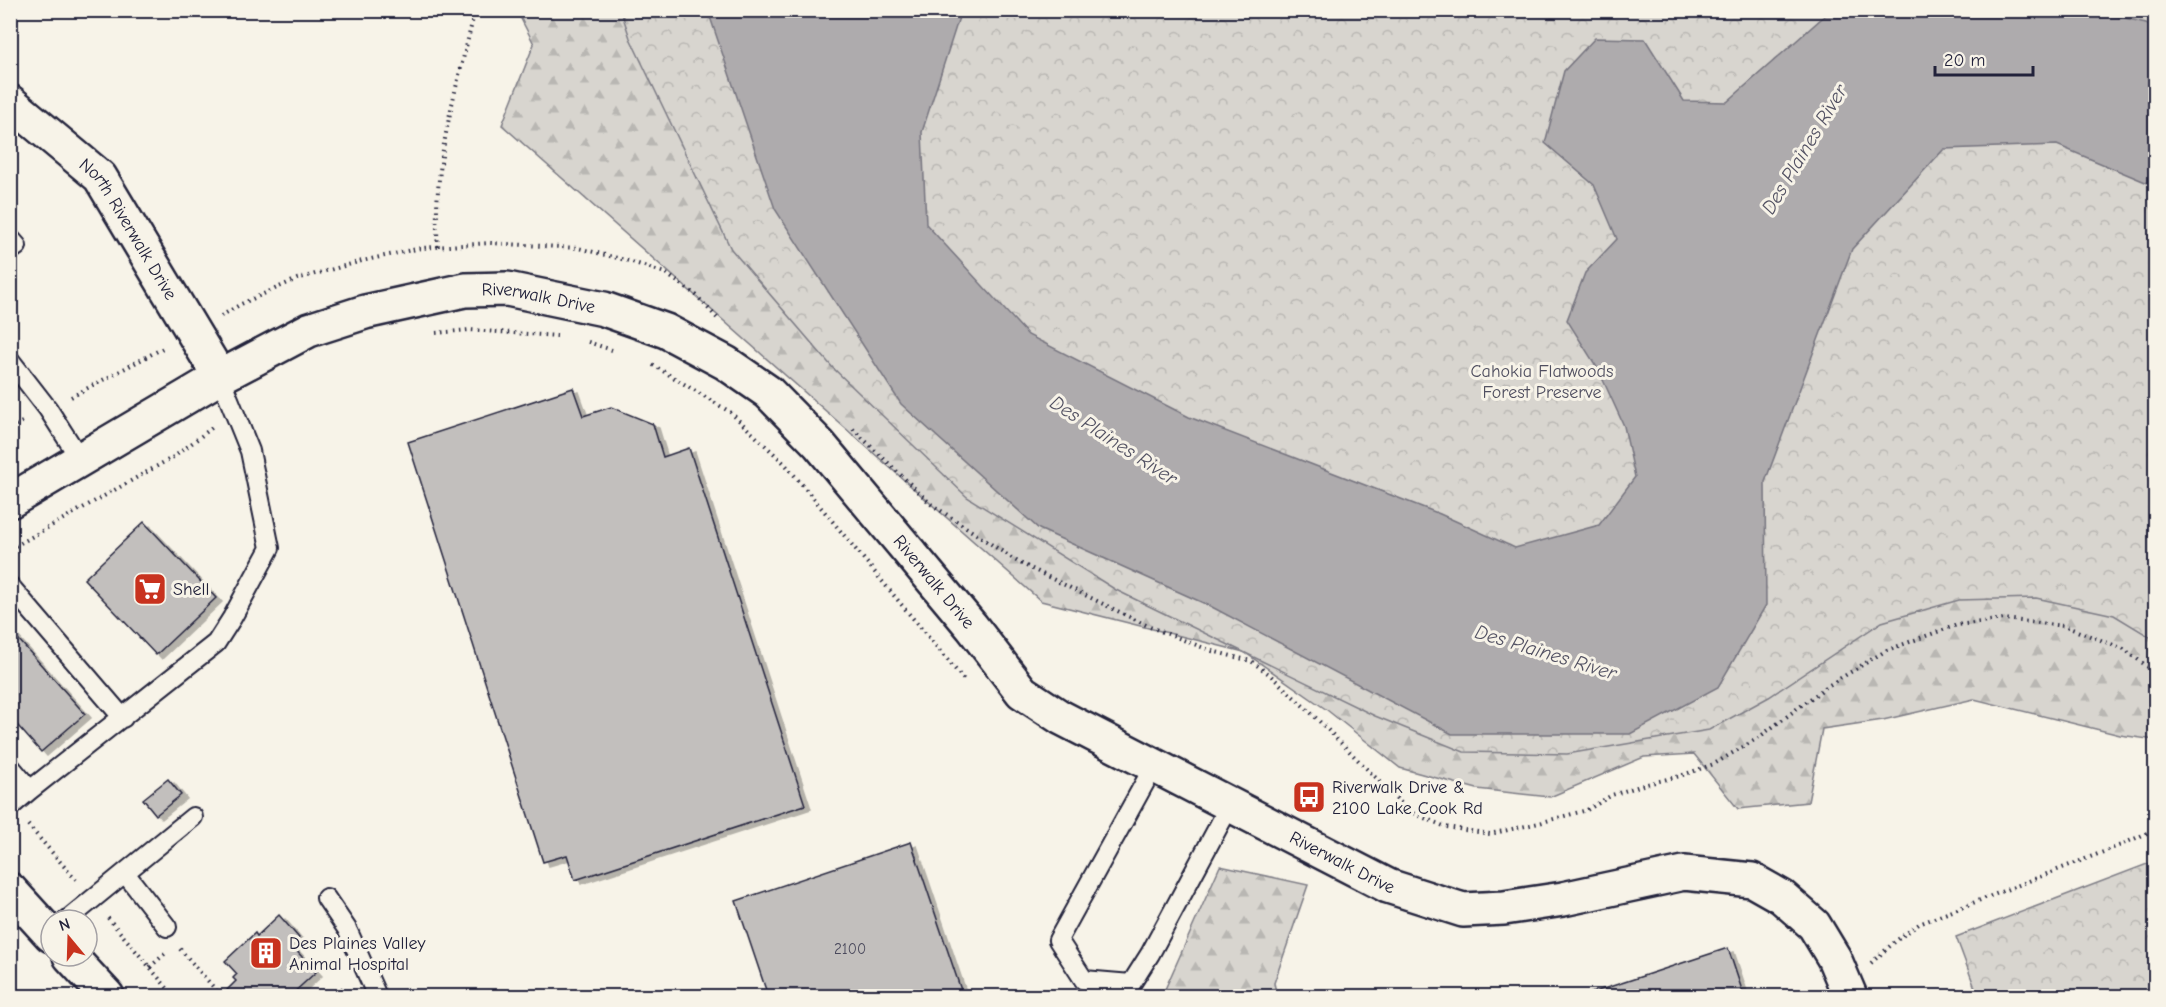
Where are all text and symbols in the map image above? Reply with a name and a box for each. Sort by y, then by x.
scale bar [1935,39,2032,77]
text: 20 m [1944,50,1985,71]
water label: Des Plaines River [1757,79,1853,218]
street label: North Riverwalk Drive [75,154,181,304]
street label: Riverwalk Drive [481,279,597,318]
park label: Cahokia Flatwoods Forest Preserve [1471,361,1613,403]
water label: Des Plaines River [1046,391,1182,491]
street label: Riverwalk Drive [889,531,979,633]
supermarket icon: Shell [132,571,168,607]
place label: Shell [173,579,210,600]
water label: Des Plaines River [1472,620,1620,685]
place label: Riverwalk Drive & 2100 Lake Cook Rd [1332,777,1483,819]
bus stop icon: Riverwalk Drive & 2100 Lake Cook Rd [1291,779,1327,815]
street label: Riverwalk Drive [1286,827,1397,898]
north arrow [39,908,99,968]
text: N [57,915,72,935]
place label: Des Plaines Valley Animal Hospital [289,933,427,975]
building icon: Des Plaines Valley Animal Hospital [248,935,284,971]
house number: 2100 [834,940,866,958]

